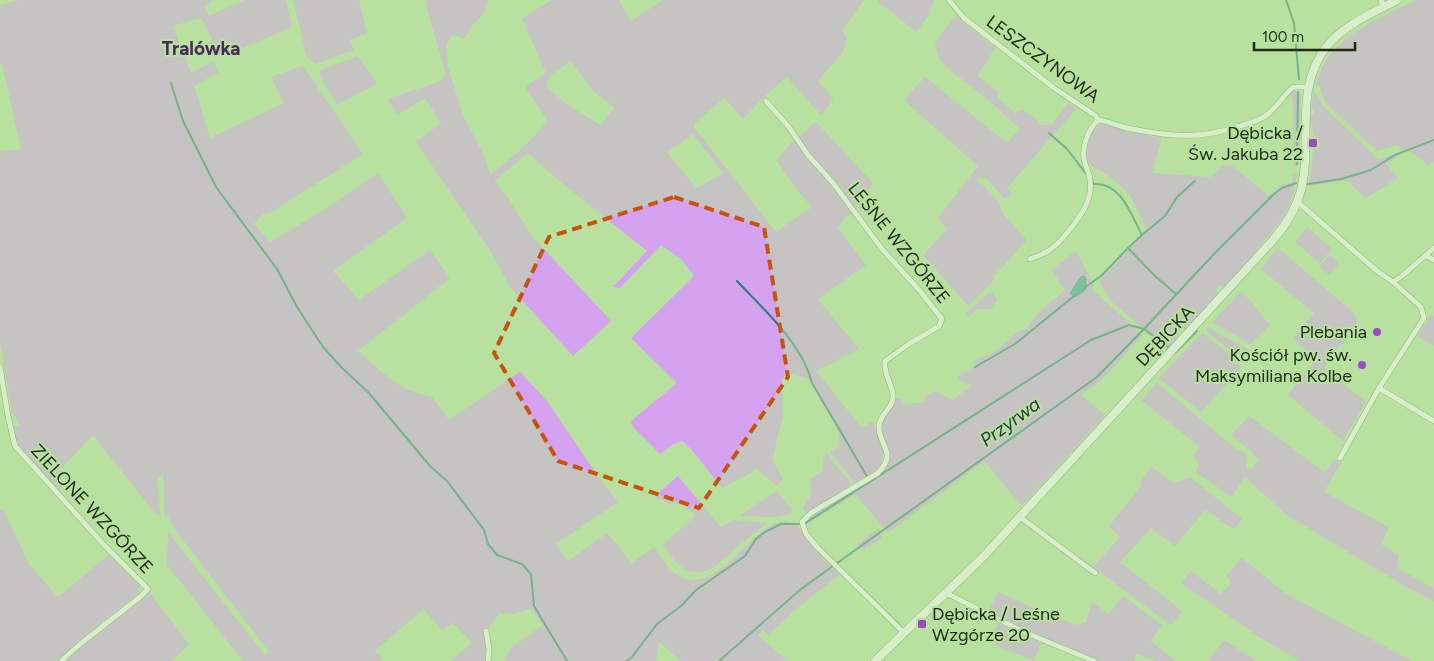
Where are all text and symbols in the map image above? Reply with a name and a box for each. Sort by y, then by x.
street label: LESZCZYNOWA [982,11,1104,107]
scale bar [1254,20,1355,52]
text: 100 m [1262,28,1304,46]
district label: Tralówka [162,37,240,60]
place label: Dębicka / Św. Jakuba 22 [1188,122,1303,165]
marker: Dębicka / Św. Jakuba 22 [1307,137,1319,149]
street label: LEŚNE WZGÓRZE [843,178,955,308]
street label: DĘBICKA [1131,301,1199,371]
place label: Plebania [1300,321,1367,343]
marker: Plebania [1371,326,1383,338]
place label: Kościół pw. św. Maksymiliana Kolbe [1195,344,1352,387]
marker: Kościół pw. św. Maksymiliana Kolbe [1356,359,1368,371]
water label: Przyrwa [975,392,1045,452]
street label: ZIELONE WZGÓRZE [26,440,158,578]
place label: Dębicka / Leśne Wzgórze 20 [932,603,1060,646]
marker: Dębicka / Leśne Wzgórze 20 [916,618,928,630]

